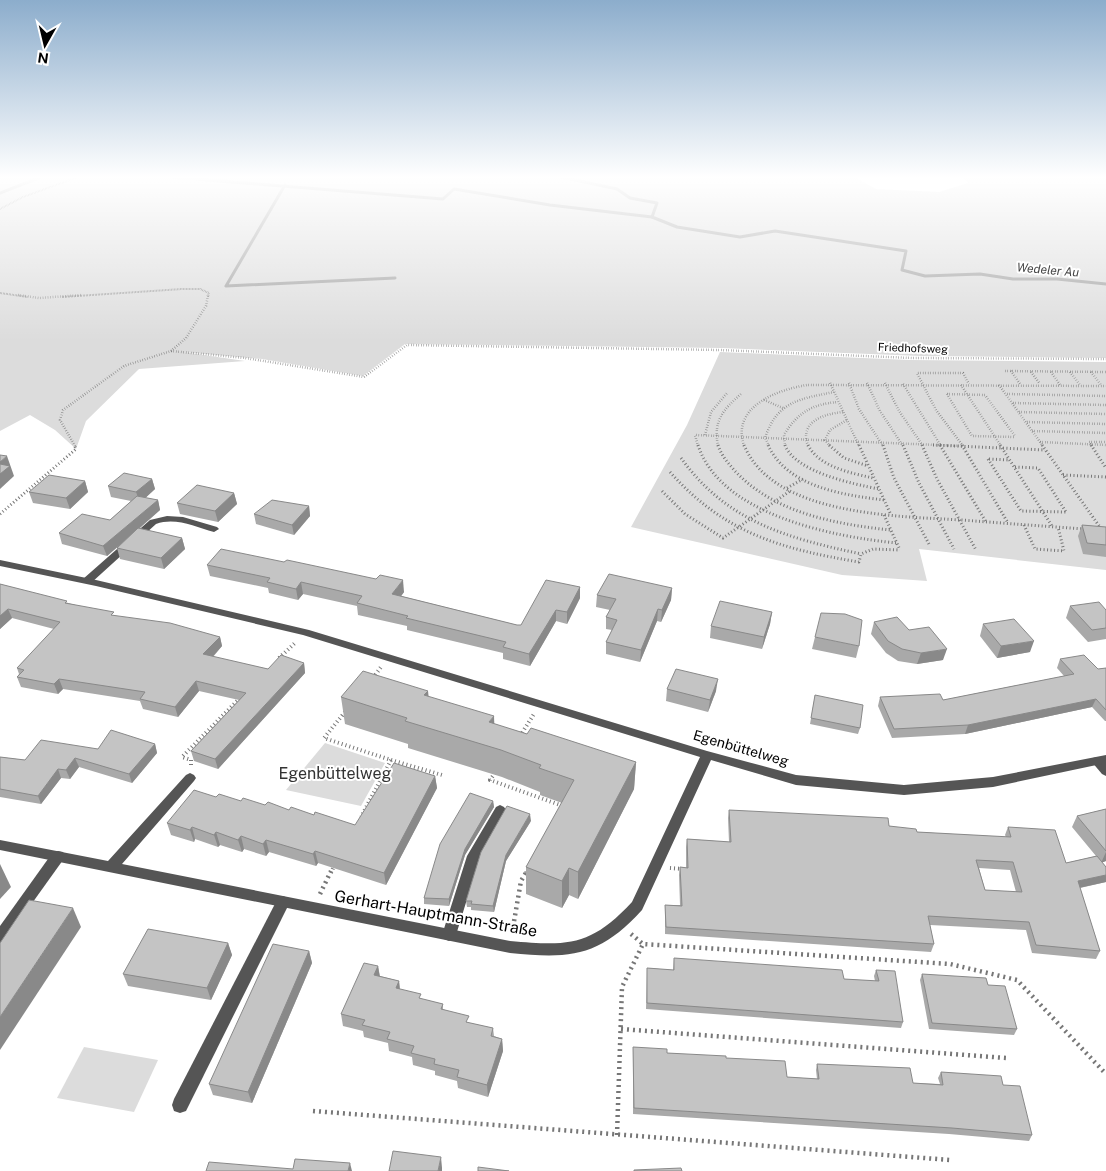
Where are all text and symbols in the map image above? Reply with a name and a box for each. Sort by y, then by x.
north arrow [20,20,70,70]
text: N [37,49,50,67]
water label: Wedeler Au [1016,260,1080,280]
street label: Friedhofsweg [878,341,948,355]
street label: Egenbüttelweg [691,727,791,769]
park label: Egenbüttelweg [279,764,391,783]
street label: Gerhart-Hauptmann-Straße [333,886,539,941]

